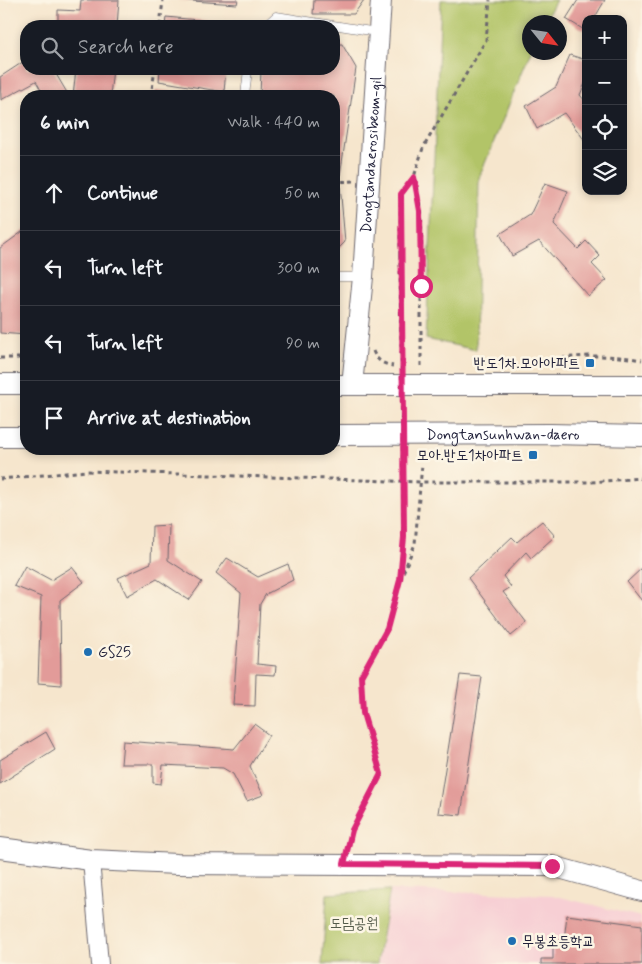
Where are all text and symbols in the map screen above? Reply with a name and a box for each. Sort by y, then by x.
north arrow [522,15,567,60]
map controls [582,15,627,195]
button: + [582,15,627,60]
search box [20,20,340,75]
icon: search [38,34,66,62]
text: Search here [78,35,174,60]
button: − [582,60,627,105]
street label: Dongtandaerosibeom-gil [357,76,387,234]
button: locate [582,105,627,150]
text: 6 min [40,109,90,137]
text: Walk · 440 m [227,112,320,133]
button: layers [582,150,627,195]
icon: ahead [40,179,68,207]
text: Continue [87,181,158,206]
text: 50 m [284,183,320,204]
icon: left [40,254,68,282]
text: Turn left [87,256,163,281]
text: 300 m [277,258,320,279]
route start [410,275,433,298]
icon: left [40,329,68,357]
text: Turn left [87,331,163,356]
text: 90 m [286,333,320,354]
place label: 반도1차.모아아파트 [474,354,580,374]
marker: 반도1차.모아아파트 [584,357,596,369]
icon: arrive [40,404,68,432]
text: Arrive at destination [87,406,251,431]
street label: Dongtansunhwan-daero [426,425,580,446]
place label: 모아.반도1차아파트 [417,446,523,466]
marker: 모아.반도1차아파트 [527,449,539,461]
place label: GS25 [98,643,131,663]
marker: GS25 [82,646,94,658]
route end [541,855,564,878]
park label: 도담공원 [330,914,378,934]
place label: 무봉초등학교 [522,932,594,952]
marker: 무봉초등학교 [506,935,518,947]

